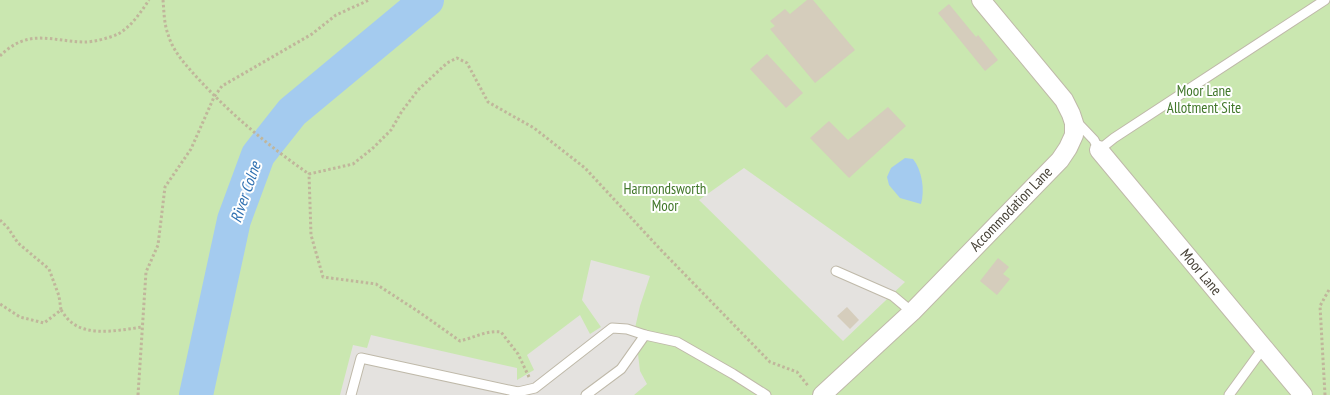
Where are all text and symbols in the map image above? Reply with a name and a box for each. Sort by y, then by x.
park label: Moor Lane Allotment Site [1167,81,1241,117]
water label: River Colne [225,158,265,225]
street label: Accommodation Lane [965,162,1056,255]
park label: Harmondsworth Moor [624,179,706,215]
street label: Moor Lane [1177,245,1226,299]

